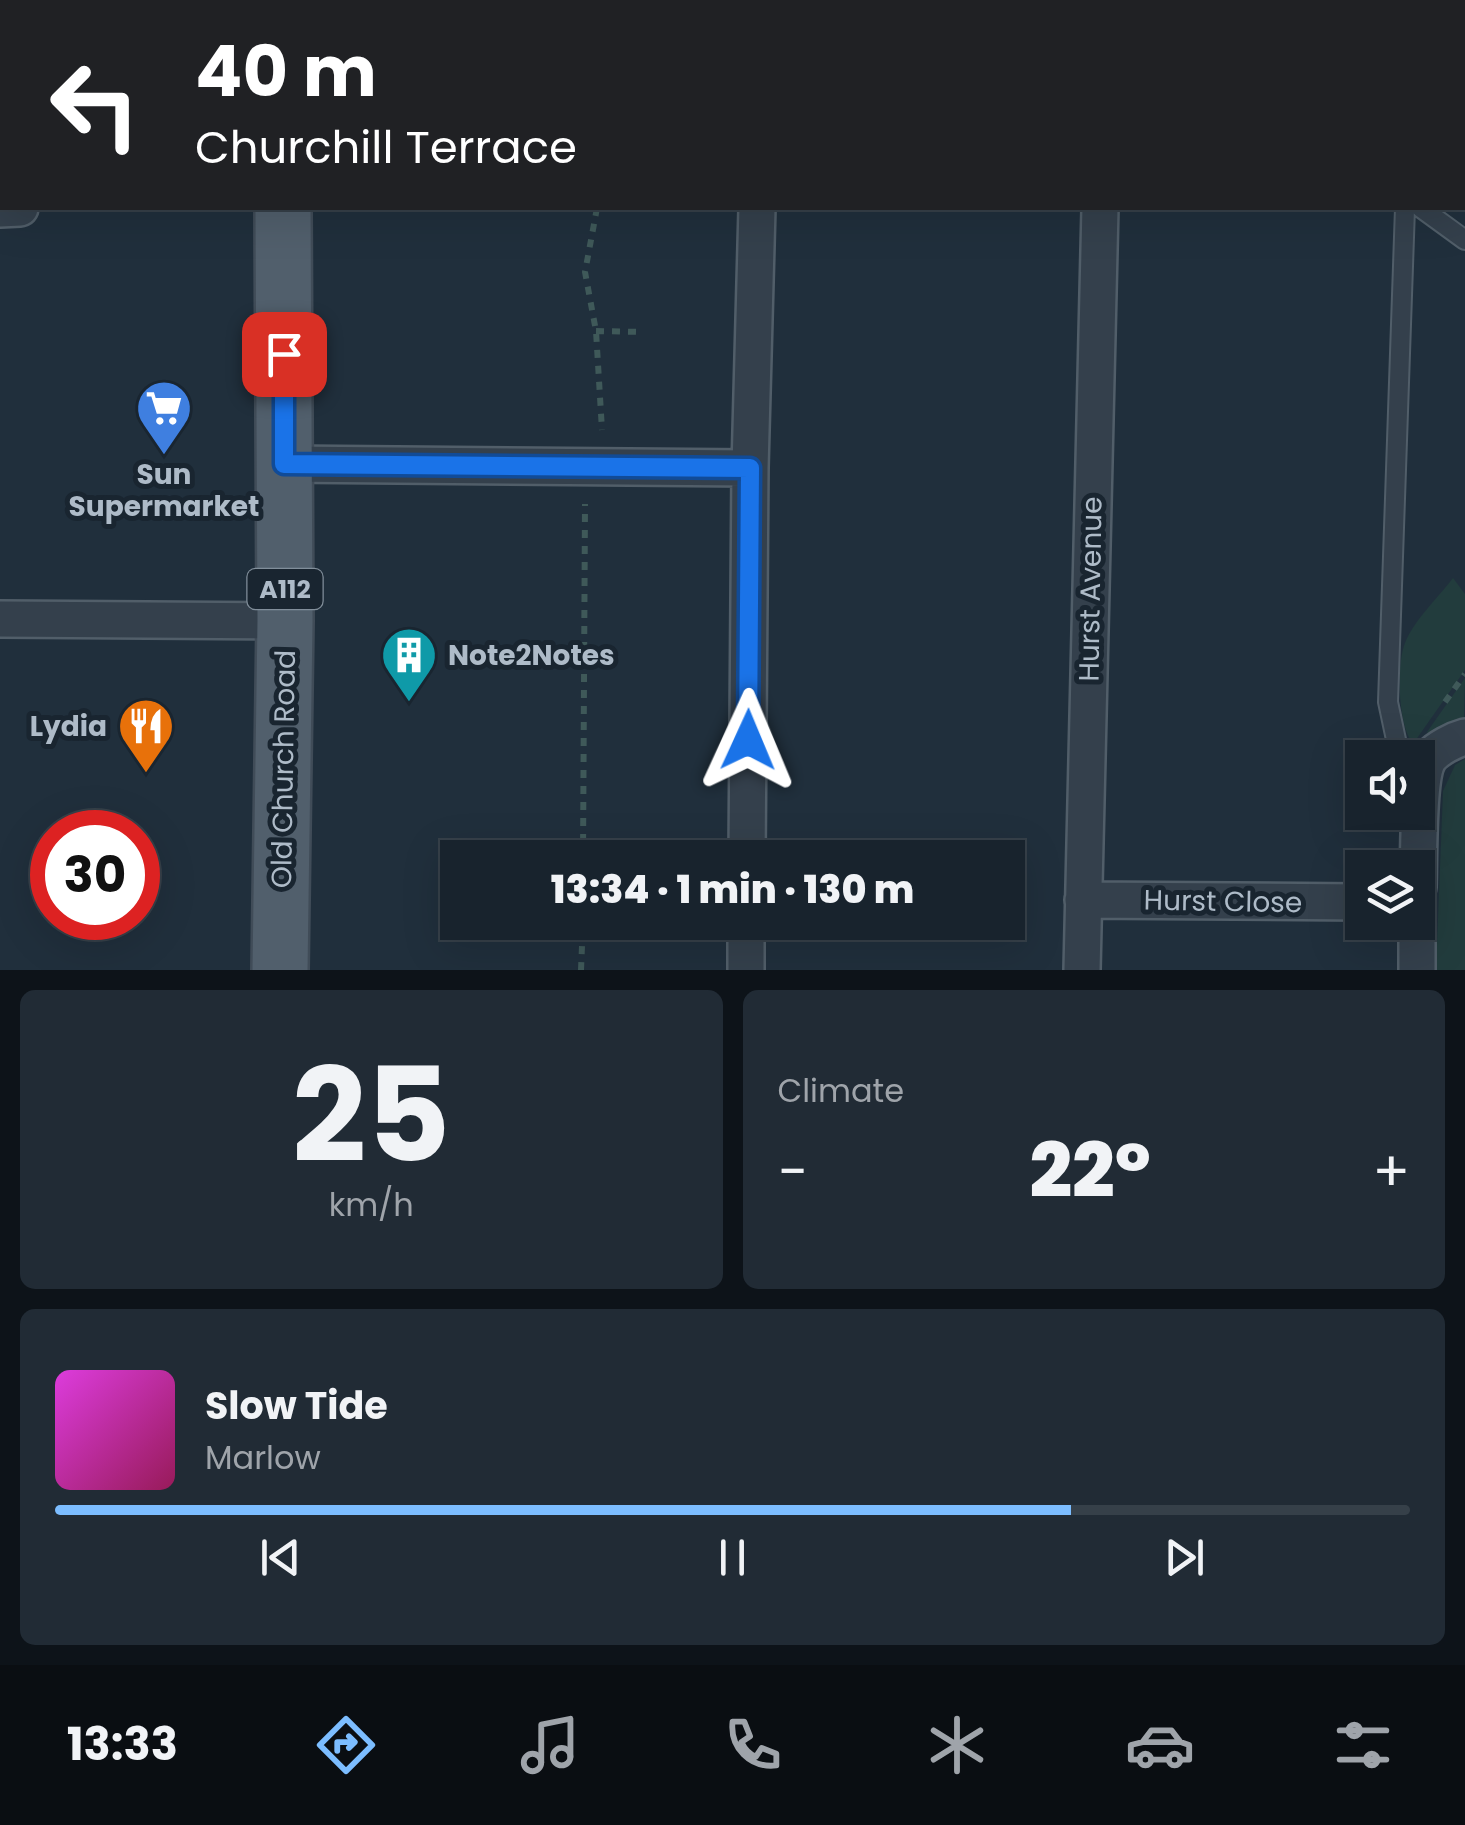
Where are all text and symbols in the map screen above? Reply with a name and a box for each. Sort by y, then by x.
text: 40 m [195,22,377,121]
icon: left [30,40,160,170]
text: Churchill Terrace [195,116,577,179]
pin [242,312,327,397]
icon: arrive [257,327,312,382]
supermarket icon: Sun Supermarket [134,378,194,457]
place label: Sun Supermarket [69,455,259,526]
street label: Hurst Avenue [1069,496,1112,682]
road number: A112 [248,569,322,609]
building icon: Note2Notes [379,625,439,704]
place label: Note2Notes [448,636,615,675]
street label: Old Church Road [262,649,305,889]
position arrow [696,688,800,792]
restaurant icon: Lydia [116,696,176,775]
place label: Lydia [30,707,107,746]
map controls [1345,740,1435,940]
button: sound [1345,740,1435,830]
speed limit sign: 30 [30,810,160,940]
button: layers [1345,850,1435,940]
text: 13:34 · 1 min · 130 m [551,863,914,916]
street label: Hurst Close [1143,881,1303,922]
text: 25 [292,1024,451,1207]
text: Climate [778,1068,904,1113]
text: 22° [1029,1118,1151,1223]
text: − [778,1133,808,1210]
text: + [1372,1133,1410,1210]
text: km/h [329,1182,414,1227]
text: Slow Tide [205,1379,388,1432]
text: Marlow [205,1435,321,1480]
icon: previous [253,1530,308,1585]
icon: pause [705,1530,760,1585]
icon: next [1157,1530,1212,1585]
icon: directions [311,1710,381,1780]
icon: music [515,1710,585,1780]
icon: phone [718,1710,788,1780]
icon: climate [922,1710,992,1780]
icon: car [1125,1710,1195,1780]
icon: filters [1328,1710,1398,1780]
text: 13:33 [67,1713,178,1776]

